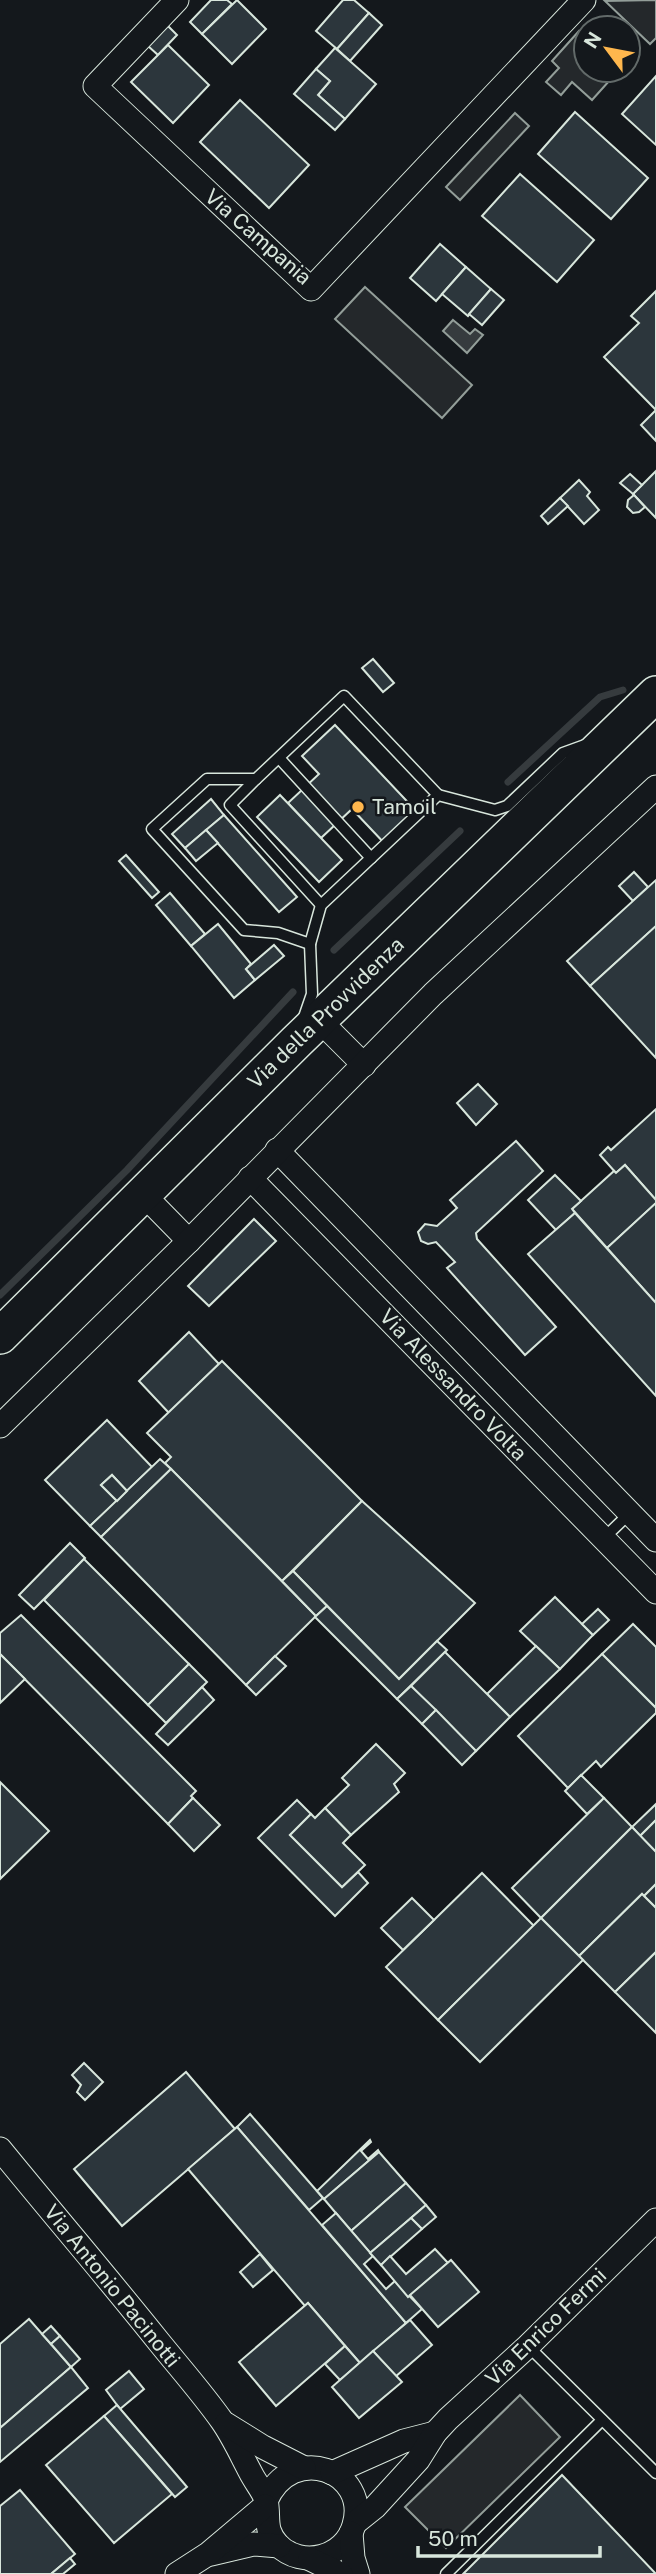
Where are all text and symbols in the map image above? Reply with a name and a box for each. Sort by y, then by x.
north arrow [572,14,642,84]
text: N [579,28,606,52]
street label: Via Campania [200,184,317,290]
place label: Tamoil [372,794,437,819]
marker: Tamoil [350,799,366,815]
street label: Via della Provvidenza [242,932,409,1094]
street label: Via Alessandro Volta [375,1304,532,1466]
street label: Via Antonio Pacinotti [39,2199,186,2372]
street label: Via Enrico Fermi [480,2263,611,2391]
scale bar [418,2514,600,2558]
text: 50 m [428,2526,478,2551]

